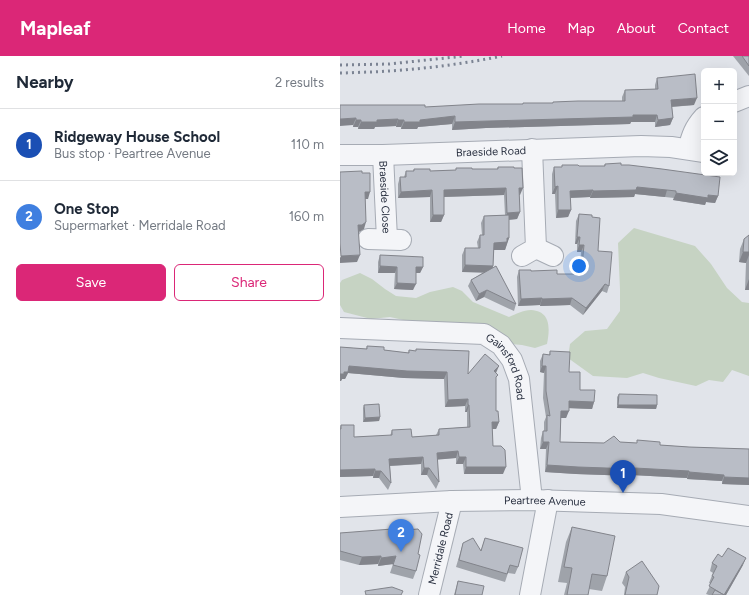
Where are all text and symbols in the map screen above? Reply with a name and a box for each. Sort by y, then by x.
text: Mapleaf [20,17,91,40]
text: Home [507,20,546,37]
text: Map [568,20,595,37]
text: About [617,20,656,37]
text: Contact [678,20,729,37]
map controls [701,68,737,176]
button: + [701,68,737,104]
text: Nearby [16,72,74,92]
text: 2 results [275,75,324,90]
button: − [701,104,737,140]
text: Ridgeway House School [54,128,220,146]
text: 1 [26,137,32,152]
text: 110 m [291,137,324,152]
button: layers [701,140,737,176]
street label: Braeside Road [456,144,526,159]
text: Bus stop · Peartree Avenue [54,146,211,161]
street label: Braeside Close [376,160,393,234]
text: One Stop [54,200,119,218]
text: 2 [25,209,33,224]
text: 160 m [289,209,324,224]
text: Supermarket · Merridale Road [54,218,226,233]
your location [569,256,589,276]
button: Save [16,264,166,301]
button: Share [174,264,324,301]
street label: Gainsford Road [483,331,527,401]
pin: 1 [610,460,636,493]
street label: Peartree Avenue [504,494,586,509]
street label: Merridale Road [426,511,456,586]
pin: 2 [388,519,414,552]

